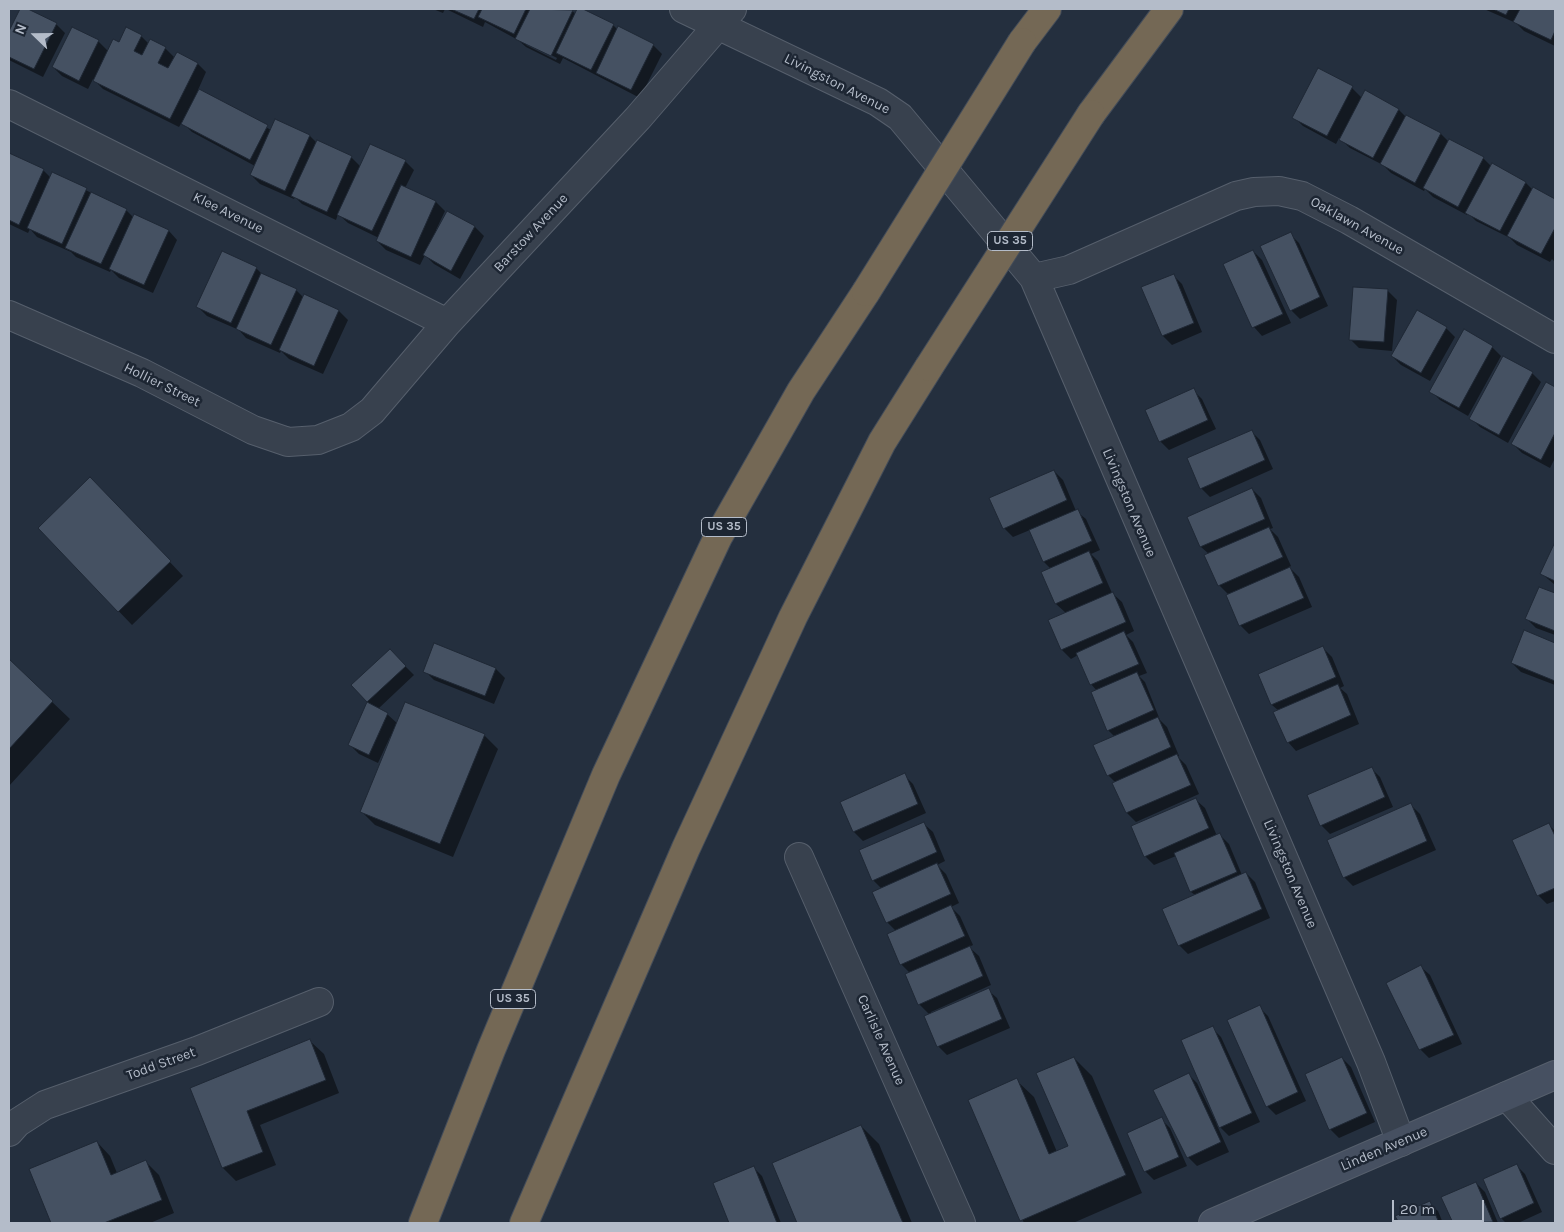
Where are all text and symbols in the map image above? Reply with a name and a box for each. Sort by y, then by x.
north arrow [10,10,60,60]
text: N [11,21,30,37]
street label: Livingston Avenue [781,50,893,118]
street label: Klee Avenue [190,189,266,237]
street label: Barstow Avenue [490,190,572,276]
street label: Oaklawn Avenue [1307,193,1407,259]
road number: US 35 [988,232,1032,250]
street label: Hollier Street [121,359,203,411]
street label: Livingston Avenue [1099,446,1159,560]
road number: US 35 [702,518,746,536]
street label: Livingston Avenue [1260,817,1320,931]
road number: US 35 [490,990,536,1009]
street label: Carlisle Avenue [854,992,908,1088]
street label: Todd Street [124,1044,198,1084]
street label: Linden Avenue [1338,1123,1430,1175]
scale bar [1394,1190,1486,1222]
text: 20 m [1400,1200,1435,1218]

